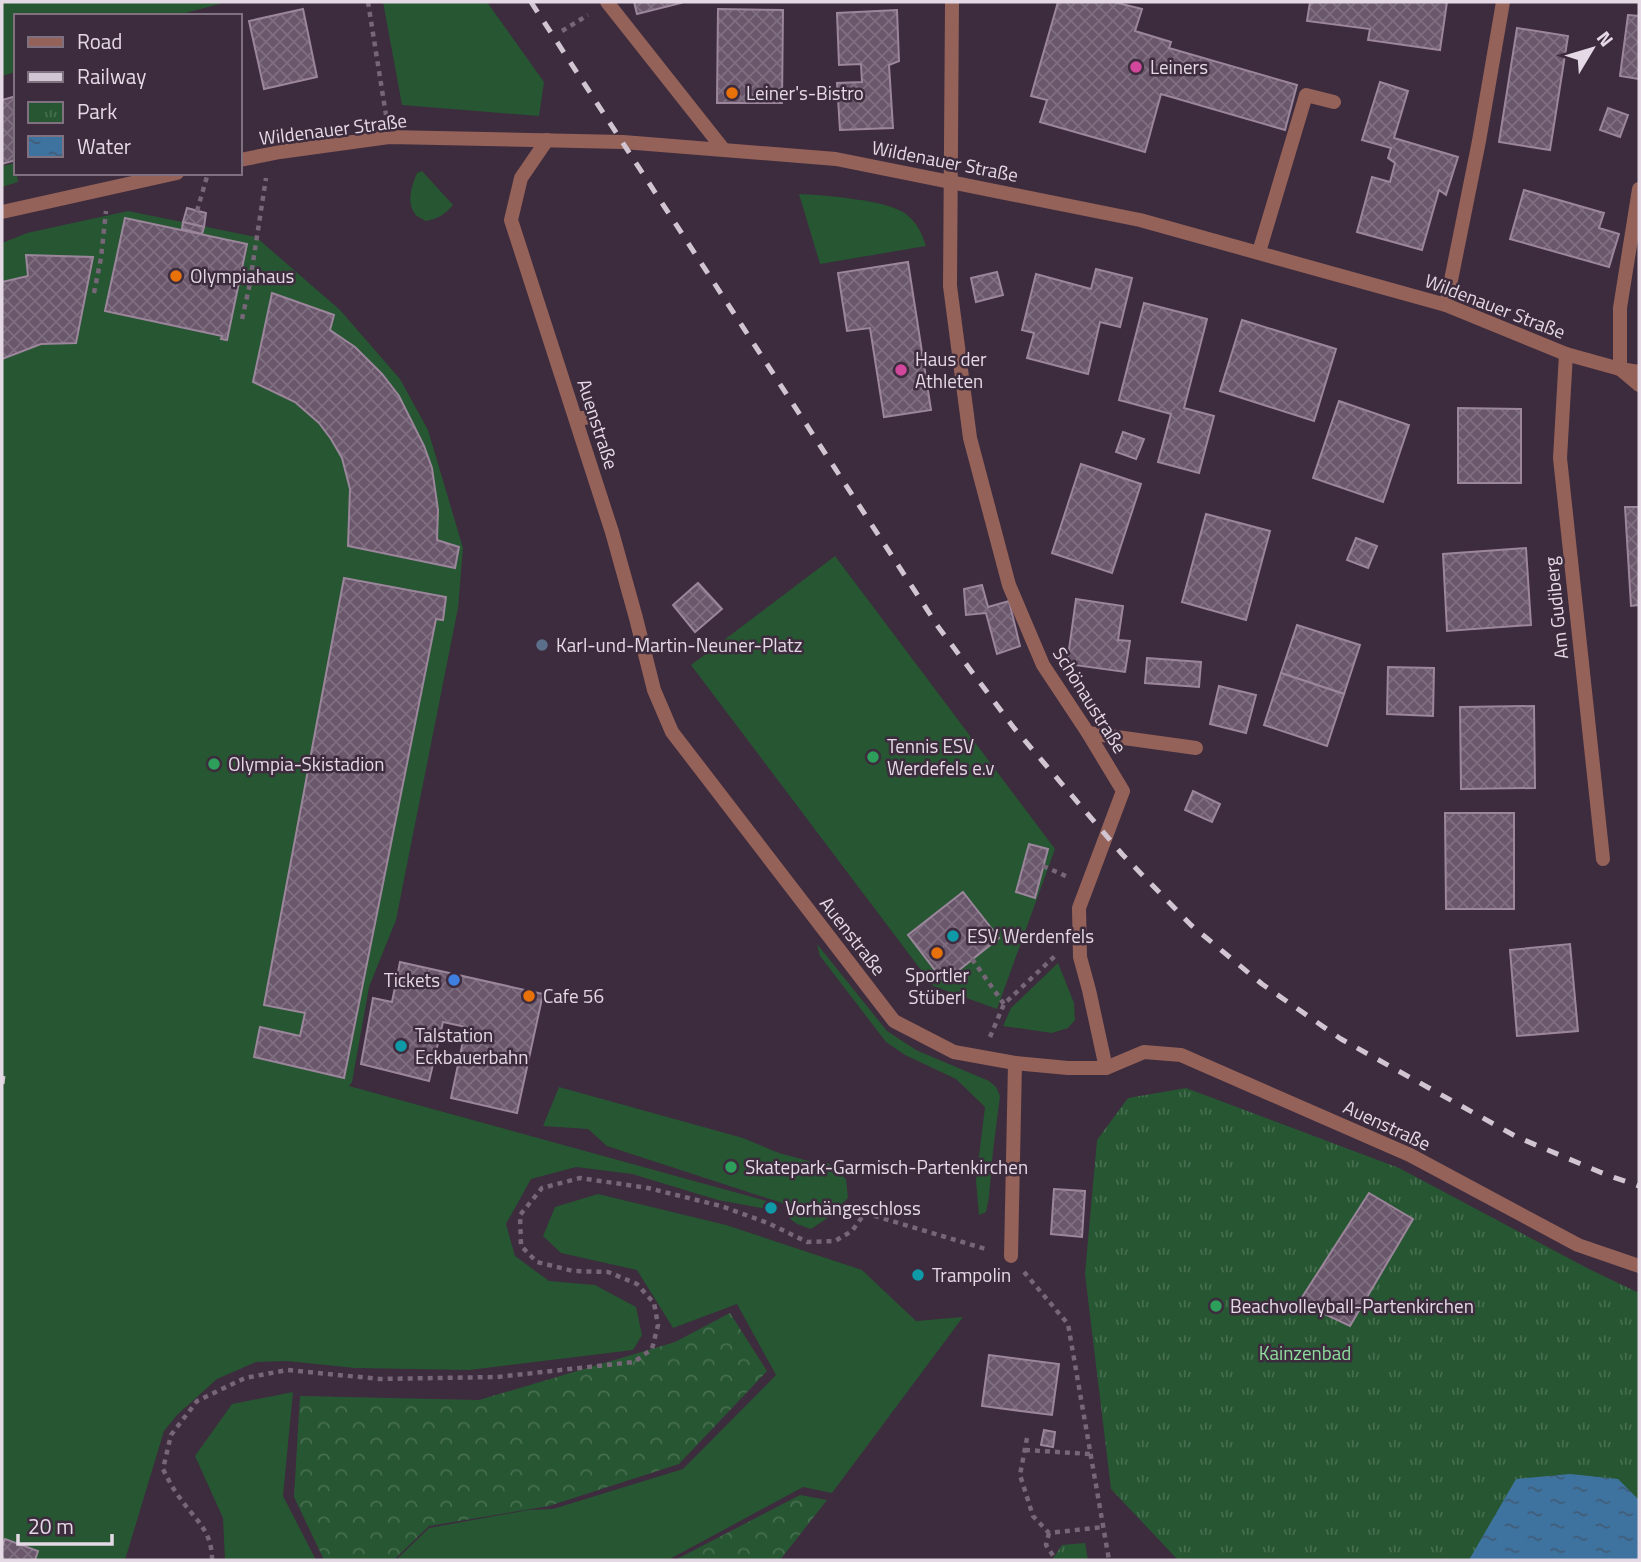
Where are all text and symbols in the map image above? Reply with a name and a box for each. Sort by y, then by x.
legend [14,14,242,175]
north arrow [1557,14,1627,84]
text: N [1590,24,1621,52]
text: Road [77,25,122,57]
place label: Leiners [1150,52,1208,81]
marker: Leiners [1128,59,1144,75]
text: Railway [77,60,146,92]
place label: Leiner's-Bistro [746,78,864,107]
marker: Leiner's-Bistro [724,85,740,101]
text: Park [77,95,117,127]
street label: Wildenauer Straße [257,105,408,152]
text: Water [77,130,131,162]
street label: Wildenauer Straße [869,132,1021,189]
place label: Olympiahaus [190,261,294,290]
street label: Wildenauer Straße [1421,265,1570,346]
marker: Olympiahaus [168,268,184,284]
place label: Haus der Athleten [915,344,987,395]
marker: Haus der Athleten [893,362,909,378]
street label: Auenstraße [570,375,627,473]
street label: Am Gudiberg [1536,555,1575,661]
place label: Karl-und-Martin-Neuner-Platz [556,630,802,659]
marker: Karl-und-Martin-Neuner-Platz [534,637,550,653]
street label: Schönaustraße [1046,641,1135,759]
place label: Tennis ESV Werdefels e.v [887,731,994,782]
place label: Olympia-Skistadion [228,749,385,778]
marker: Tennis ESV Werdefels e.v [865,749,881,765]
marker: Olympia-Skistadion [206,756,222,772]
street label: Auenstraße [813,890,894,981]
place label: ESV Werdenfels [967,921,1094,950]
marker: ESV Werdenfels [945,928,961,944]
marker: Sportler Stüberl [929,945,945,961]
place label: Sportler Stüberl [905,960,969,1011]
place label: Tickets [384,965,440,994]
marker: Tickets [446,972,462,988]
place label: Cafe 56 [543,981,604,1010]
marker: Cafe 56 [521,988,537,1004]
place label: Talstation Eckbauerbahn [415,1020,528,1071]
marker: Talstation Eckbauerbahn [393,1038,409,1054]
street label: Auenstraße [1339,1092,1436,1157]
place label: Skatepark-Garmisch-Partenkirchen [745,1152,1028,1181]
marker: Skatepark-Garmisch-Partenkirchen [723,1159,739,1175]
place label: Vorhängeschloss [785,1193,921,1222]
marker: Vorhängeschloss [763,1200,779,1216]
place label: Trampolin [932,1260,1011,1289]
marker: Trampolin [910,1267,926,1283]
place label: Beachvolleyball-Partenkirchen [1230,1291,1474,1320]
marker: Beachvolleyball-Partenkirchen [1208,1298,1224,1314]
park label: Kainzenbad [1259,1338,1351,1367]
scale bar [18,1502,112,1546]
text: 20 m [28,1510,74,1542]

